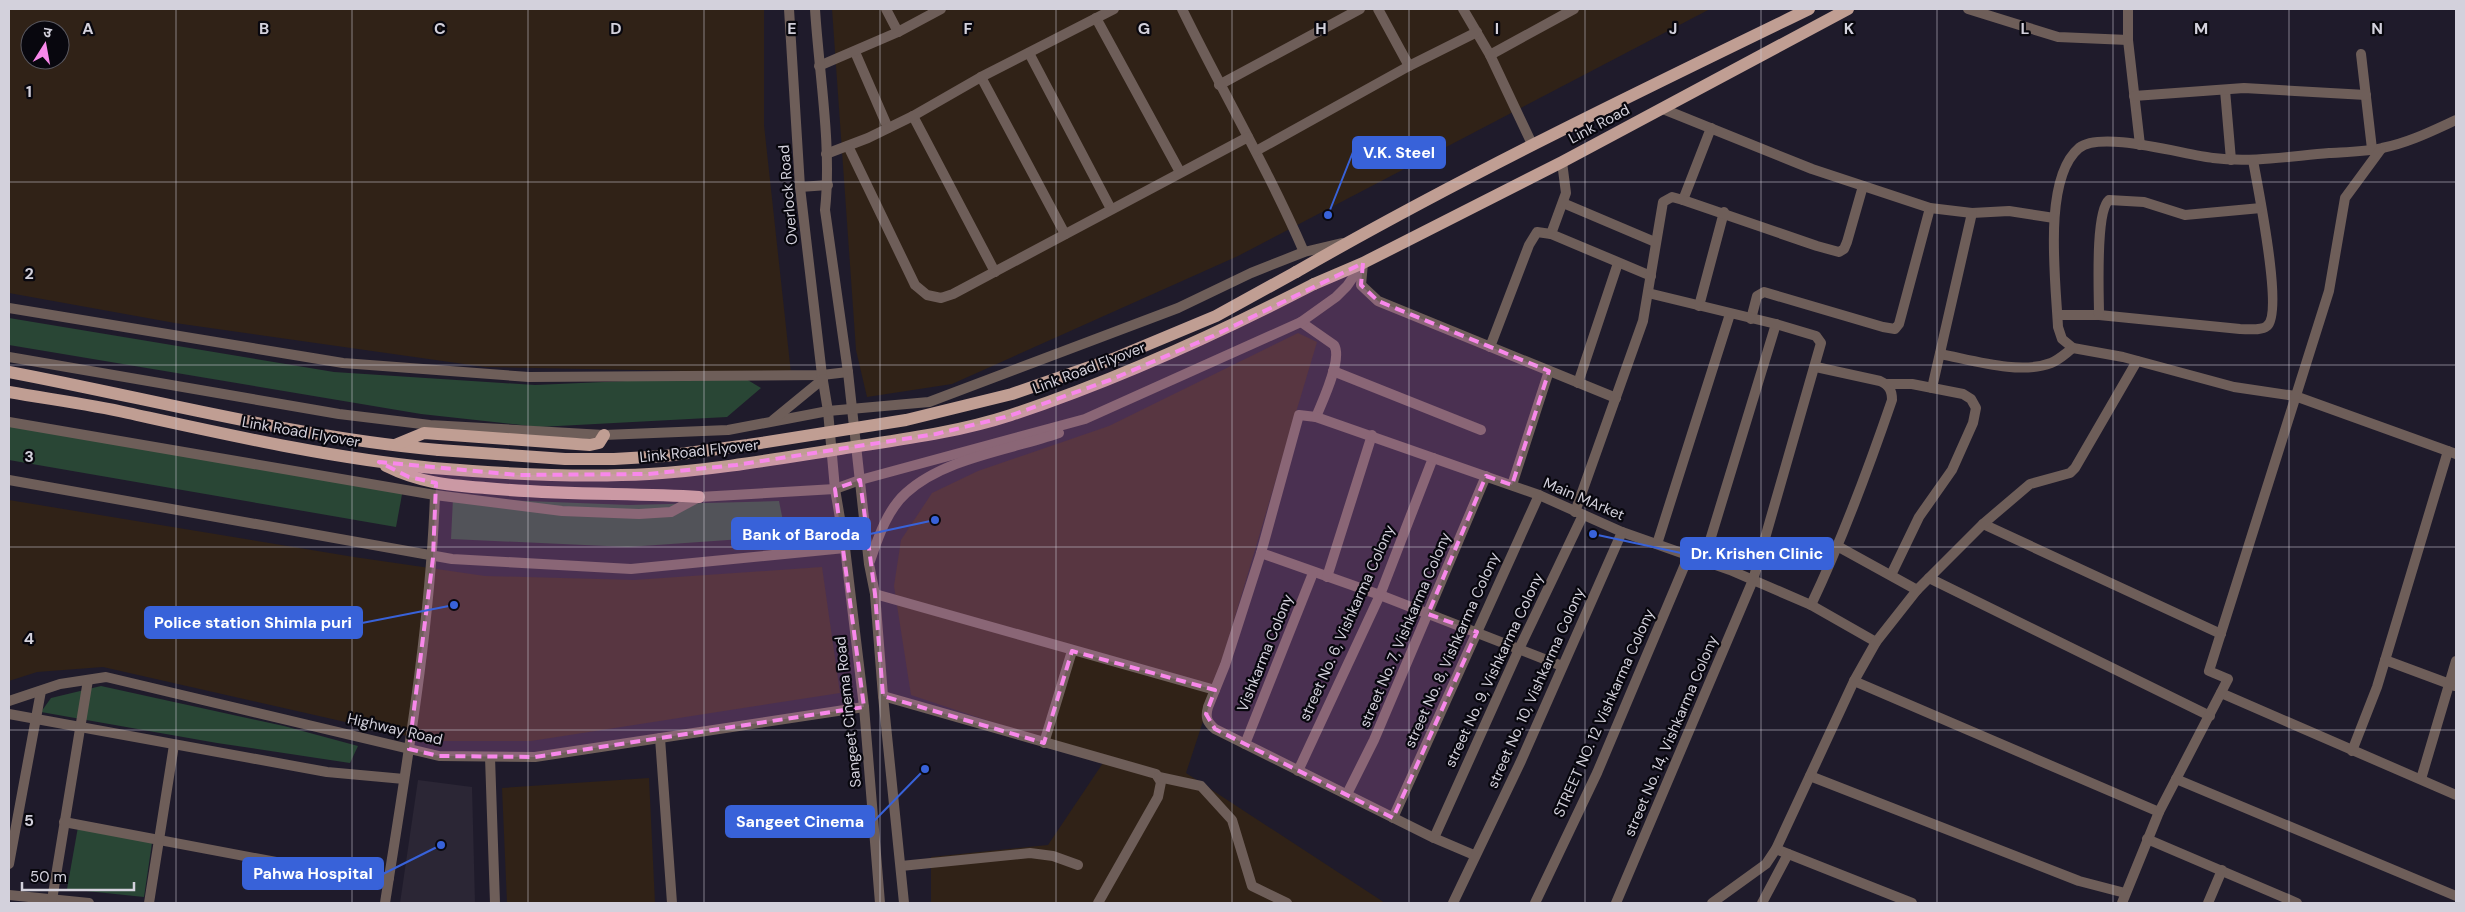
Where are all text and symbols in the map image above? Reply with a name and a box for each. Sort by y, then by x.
text: A [82,18,94,39]
text: B [259,18,269,39]
text: C [434,18,446,39]
text: D [610,18,622,39]
text: E [787,18,797,39]
text: F [964,18,973,39]
text: G [1138,18,1150,39]
text: H [1315,18,1327,39]
text: I [1495,18,1499,39]
text: J [1669,18,1677,39]
text: K [1844,18,1855,39]
text: L [2021,18,2030,39]
text: M [2194,18,2208,39]
text: N [2371,18,2383,39]
north arrow [20,20,70,70]
text: उ [42,23,54,42]
text: 1 [26,81,32,102]
street label: Link Road [1565,100,1633,148]
callout: V.K. Steel [1353,137,1445,168]
text: V.K. Steel [1363,142,1435,163]
street label: Overlock Road [774,144,802,246]
text: 2 [24,263,34,284]
street label: Link Road Flyover [1030,337,1149,399]
street label: Link Road Flyover [240,412,362,452]
street label: Link Road Flyover [638,435,760,467]
text: 3 [24,446,34,467]
street label: Main MArket [1540,473,1628,525]
callout: Bank of Baroda [732,518,870,549]
street label: street No. 6, Vishkarma Colony [1295,521,1400,724]
text: Bank of Baroda [742,524,860,545]
street label: street No. 7, Vishkarma Colony [1355,529,1456,731]
callout: Dr. Krishen Clinic [1681,538,1833,569]
text: Dr. Krishen Clinic [1691,543,1823,564]
street label: street No. 8, Vishkarma Colony [1400,548,1505,751]
street label: street No. 9, Vishkarma Colony [1440,569,1548,771]
street label: street No. 10, Vishkarma Colony [1483,584,1590,791]
street label: Vishkarma Colony [1232,591,1298,715]
street label: STREET NO. 12 Vishkarma Colony [1549,605,1659,820]
callout: Police station Shimla puri [145,607,362,638]
text: Police station Shimla puri [154,612,352,633]
text: 4 [24,628,34,649]
street label: street No. 14, Vishkarma Colony [1619,632,1723,840]
street label: Sangeet Cinema Road [830,635,866,789]
street label: Highway Road [345,708,445,750]
callout: Sangeet Cinema [726,806,874,837]
text: 5 [24,810,34,831]
text: Sangeet Cinema [736,811,864,832]
callout: Pahwa Hospital [243,858,383,889]
scale bar [22,860,135,892]
text: Pahwa Hospital [253,863,373,884]
text: 50 m [30,867,67,887]

